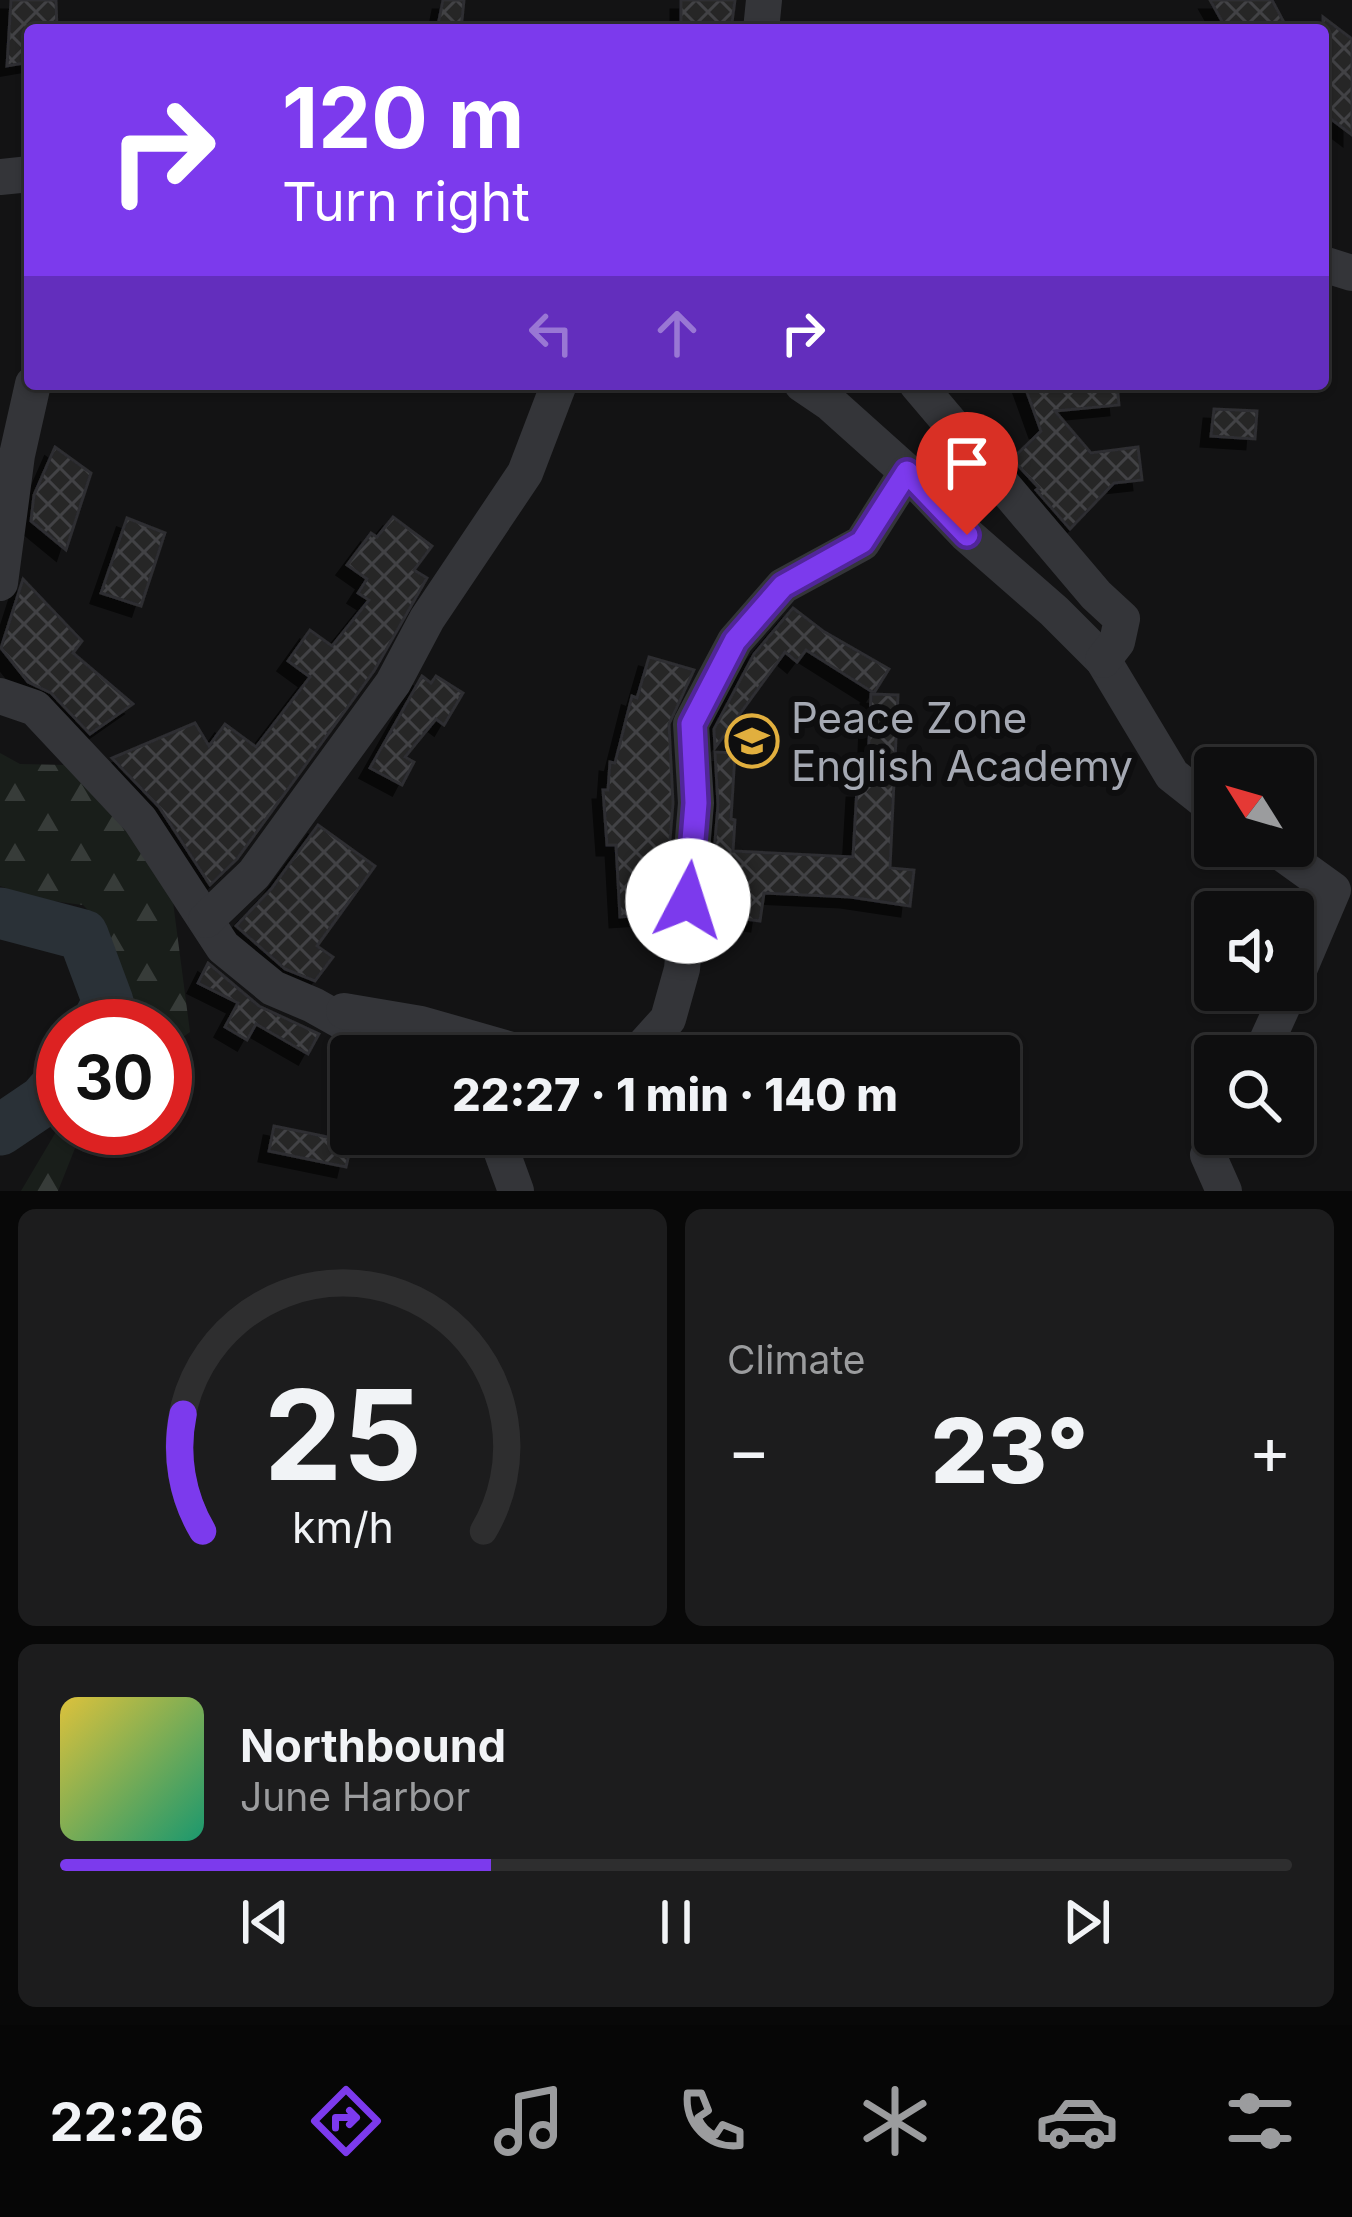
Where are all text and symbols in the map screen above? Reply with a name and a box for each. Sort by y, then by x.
text: 120 m [282,67,524,168]
icon: right [84,72,240,228]
text: Turn right [282,169,530,234]
icon: left [518,300,584,366]
icon: ahead [644,300,710,366]
icon: right [770,300,836,366]
pin [916,412,1018,535]
icon: arrive [934,430,1000,496]
place label: Peace Zone English Academy [791,692,1133,791]
school or university icon: Peace Zone English Academy [724,713,780,769]
north arrow [1194,747,1314,867]
map controls [1194,747,1314,1155]
position arrow [625,838,751,964]
button: sound [1194,891,1314,1011]
speed limit sign: 30 [36,999,192,1155]
button: search [1194,1035,1314,1155]
text: 22:27 · 1 min · 140 m [452,1067,898,1122]
text: Climate [727,1336,866,1383]
text: 25 [263,1359,422,1510]
text: 23° [931,1396,1088,1505]
text: − [727,1410,771,1490]
text: + [1248,1410,1292,1490]
text: km/h [292,1500,393,1552]
text: Northbound [240,1718,506,1773]
text: June Harbor [240,1773,470,1820]
icon: previous [232,1889,298,1955]
icon: pause [643,1889,709,1955]
icon: next [1054,1889,1120,1955]
icon: directions [304,2079,388,2163]
icon: music [487,2079,571,2163]
icon: phone [670,2079,754,2163]
icon: climate [853,2079,937,2163]
icon: car [1035,2079,1119,2163]
icon: filters [1218,2079,1302,2163]
text: 22:26 [49,2089,205,2154]

